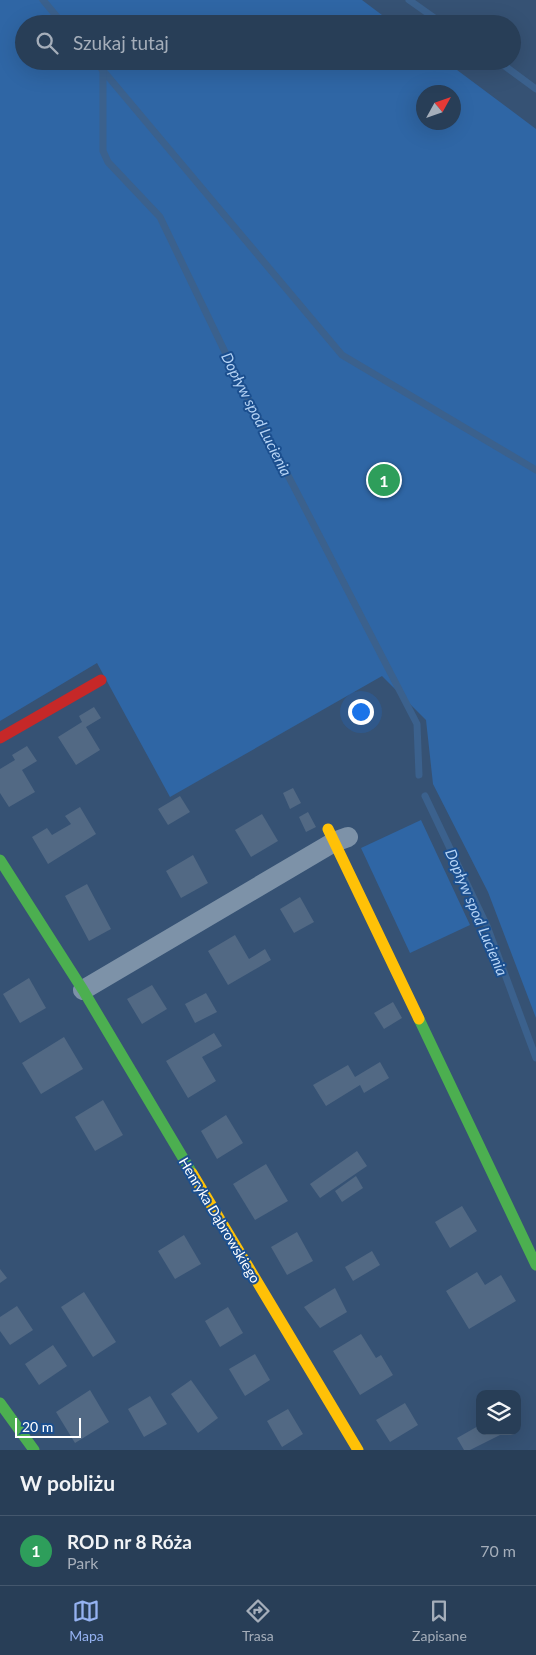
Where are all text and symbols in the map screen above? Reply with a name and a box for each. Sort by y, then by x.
search box [15,15,521,70]
icon: search [33,29,61,57]
text: Szukaj tutaj [73,31,169,54]
north arrow [416,85,461,130]
water label: Dopływ spod Lucienia [218,349,296,479]
pin: 1 [368,461,400,499]
your location [348,699,374,725]
water label: Dopływ spod Lucienia [442,846,512,979]
street label: Henryka Dąbrowskiego [176,1154,264,1286]
map controls [476,1390,521,1435]
button: layers [476,1390,521,1435]
scale bar [15,1415,81,1438]
text: 20 m [22,1418,53,1435]
text: W pobliżu [20,1470,115,1495]
text: ROD nr 8 Róża [67,1530,192,1553]
text: 1 [31,1541,41,1560]
text: 70 m [480,1541,516,1560]
text: Park [67,1553,98,1572]
tab: Mapa [69,1597,104,1644]
tab: Trasa [242,1597,274,1644]
tab: Zapisane [412,1597,467,1644]

